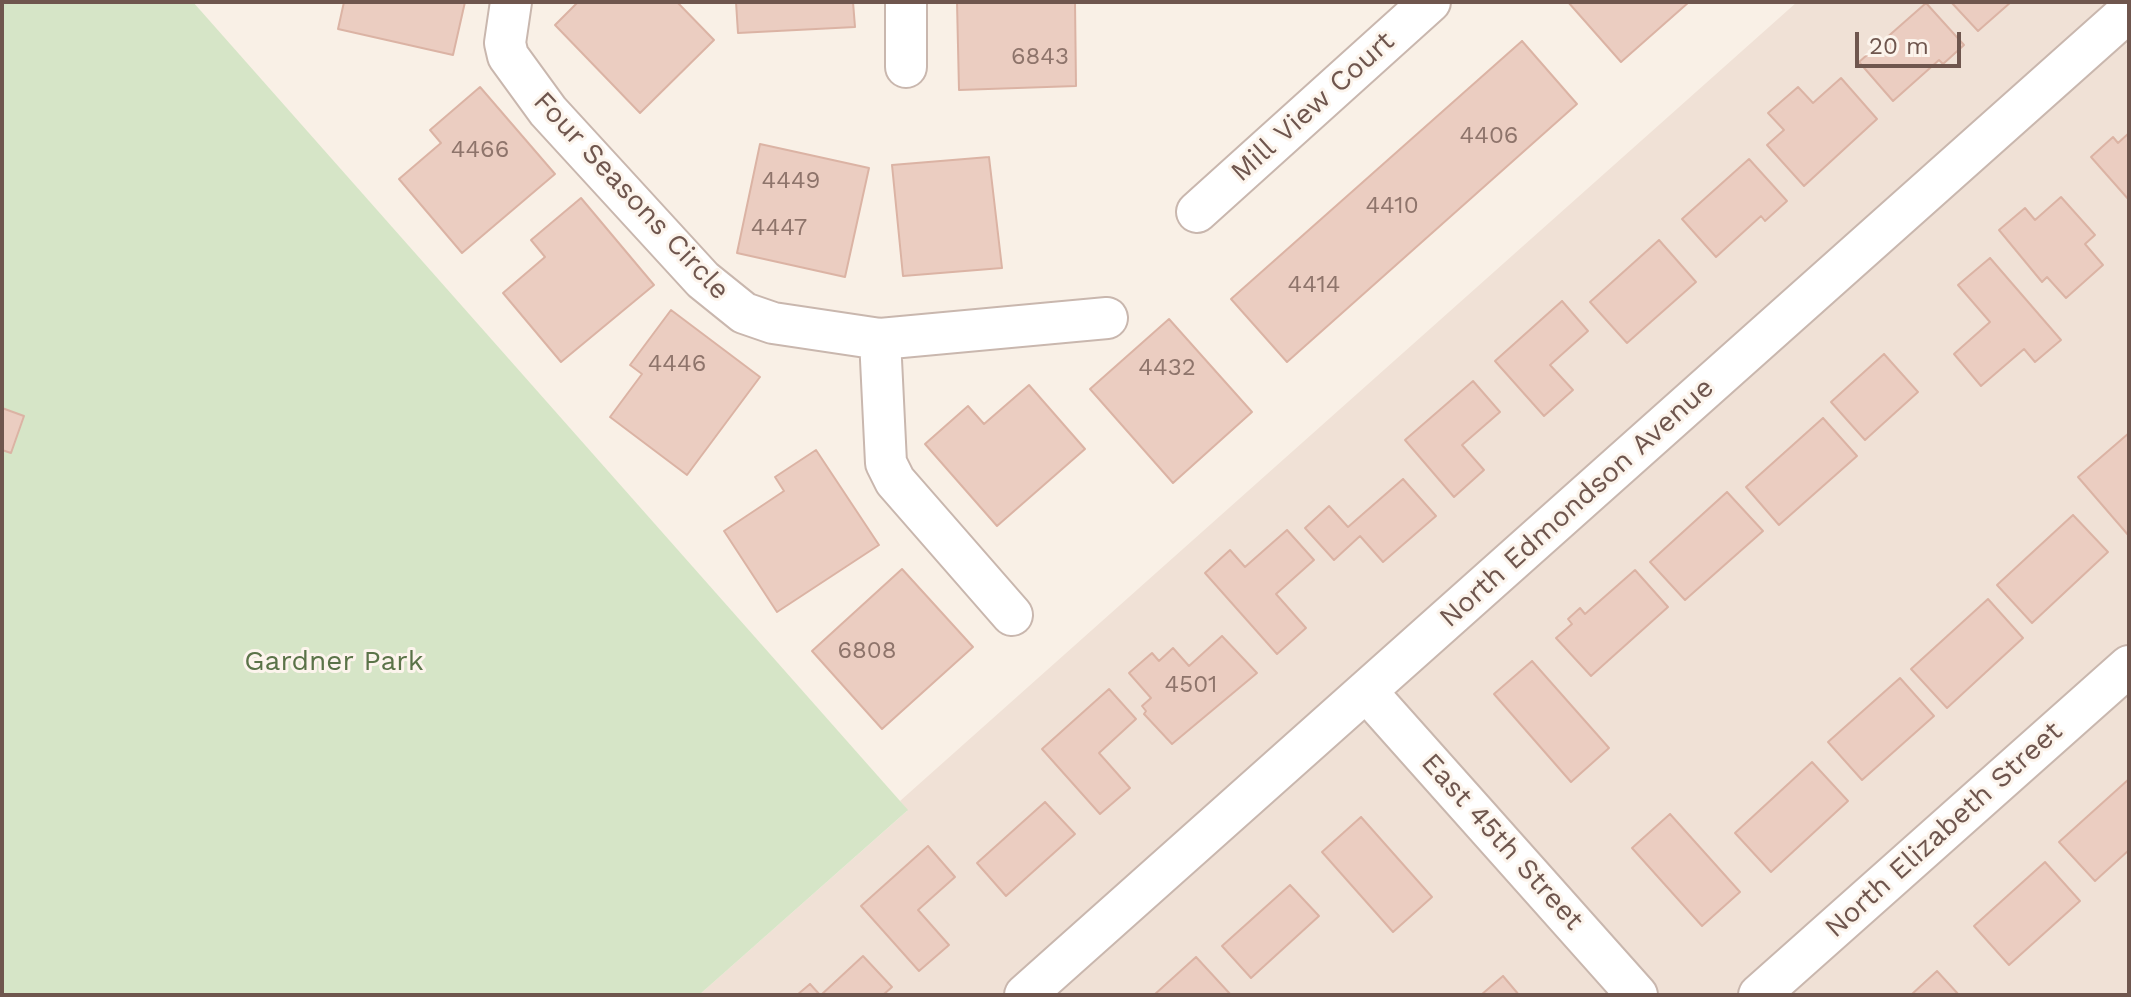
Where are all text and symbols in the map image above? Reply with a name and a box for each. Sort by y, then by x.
scale bar [1859,16,1965,66]
street label: Mill View Court [1224,25,1402,189]
text: 20 m [1869,32,1929,60]
house number: 6843 [1011,43,1069,71]
street label: Four Seasons Circle [526,85,736,307]
house number: 4406 [1460,122,1518,150]
house number: 4466 [451,136,509,164]
house number: 4449 [762,167,820,195]
house number: 4410 [1365,192,1419,220]
house number: 4447 [751,214,807,242]
house number: 4414 [1288,271,1340,299]
house number: 4446 [648,350,706,378]
house number: 4432 [1138,354,1196,382]
street label: North Edmondson Avenue [1433,371,1721,635]
house number: 6808 [837,637,897,665]
park label: Gardner Park [244,645,424,679]
house number: 4501 [1165,671,1217,699]
street label: North Elizabeth Street [1819,715,2069,945]
street label: East 45th Street [1414,747,1590,937]

